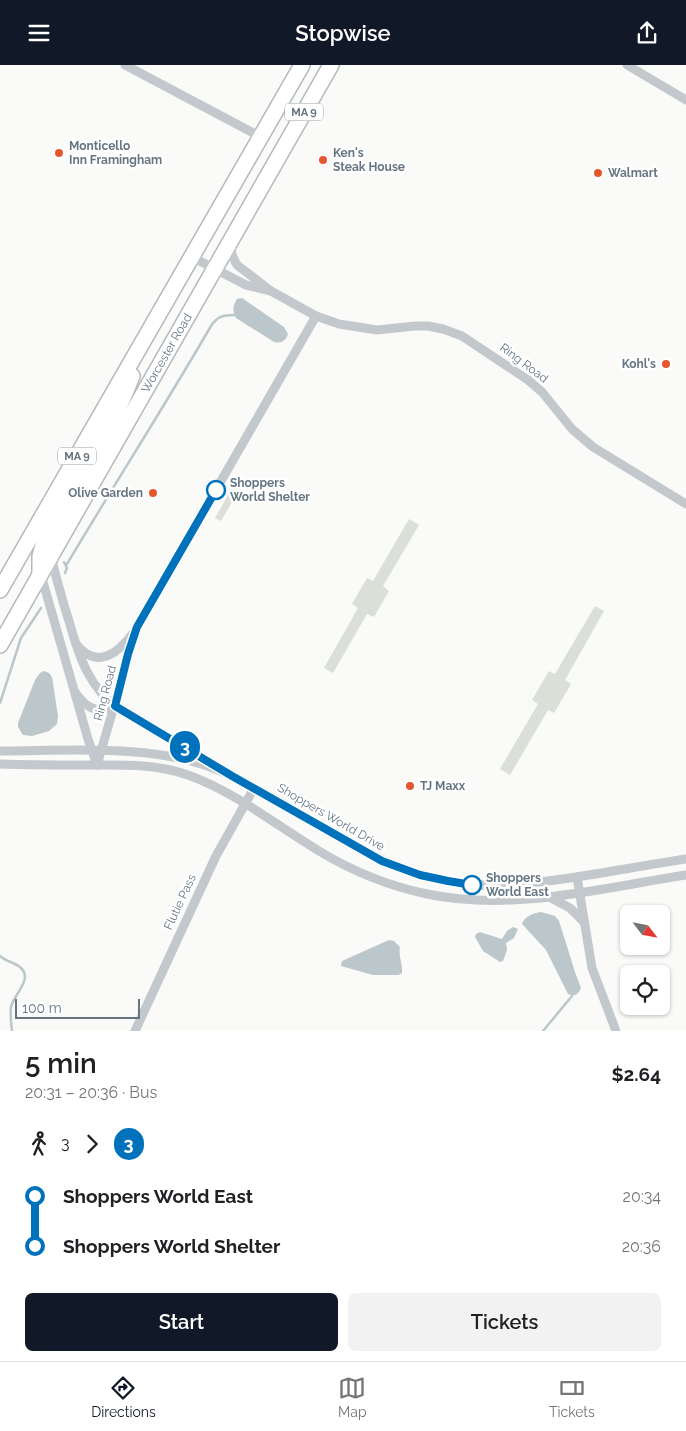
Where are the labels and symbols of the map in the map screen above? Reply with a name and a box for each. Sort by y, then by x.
road number: MA 9 [285,103,323,121]
place label: Monticello Inn Framingham [69,139,162,167]
place label: Ken's Steak House [333,146,405,174]
marker: Monticello Inn Framingham [53,147,65,159]
marker: Ken's Steak House [317,154,329,166]
place label: Walmart [608,166,658,180]
marker: Walmart [592,167,604,179]
street label: Worcester Road [138,311,195,395]
street label: Ring Road [497,340,551,386]
place label: Kohl's [622,357,656,371]
marker: Kohl's [660,358,672,370]
road number: MA 9 [58,447,96,465]
place label: Shoppers World Shelter [230,476,310,504]
marker: Shoppers World Shelter [206,480,226,500]
place label: Olive Garden [68,486,143,500]
marker: Olive Garden [147,487,159,499]
street label: Ring Road [91,664,119,722]
line badge: 3 [169,731,201,763]
place label: TJ Maxx [420,779,466,793]
marker: TJ Maxx [404,780,416,792]
street label: Shoppers World Drive [275,781,387,853]
place label: Shoppers World East [486,871,549,899]
street label: Flutie Pass [161,872,199,932]
marker: Shoppers World East [462,875,482,895]
north arrow [620,905,670,955]
scale bar [15,996,140,1019]

